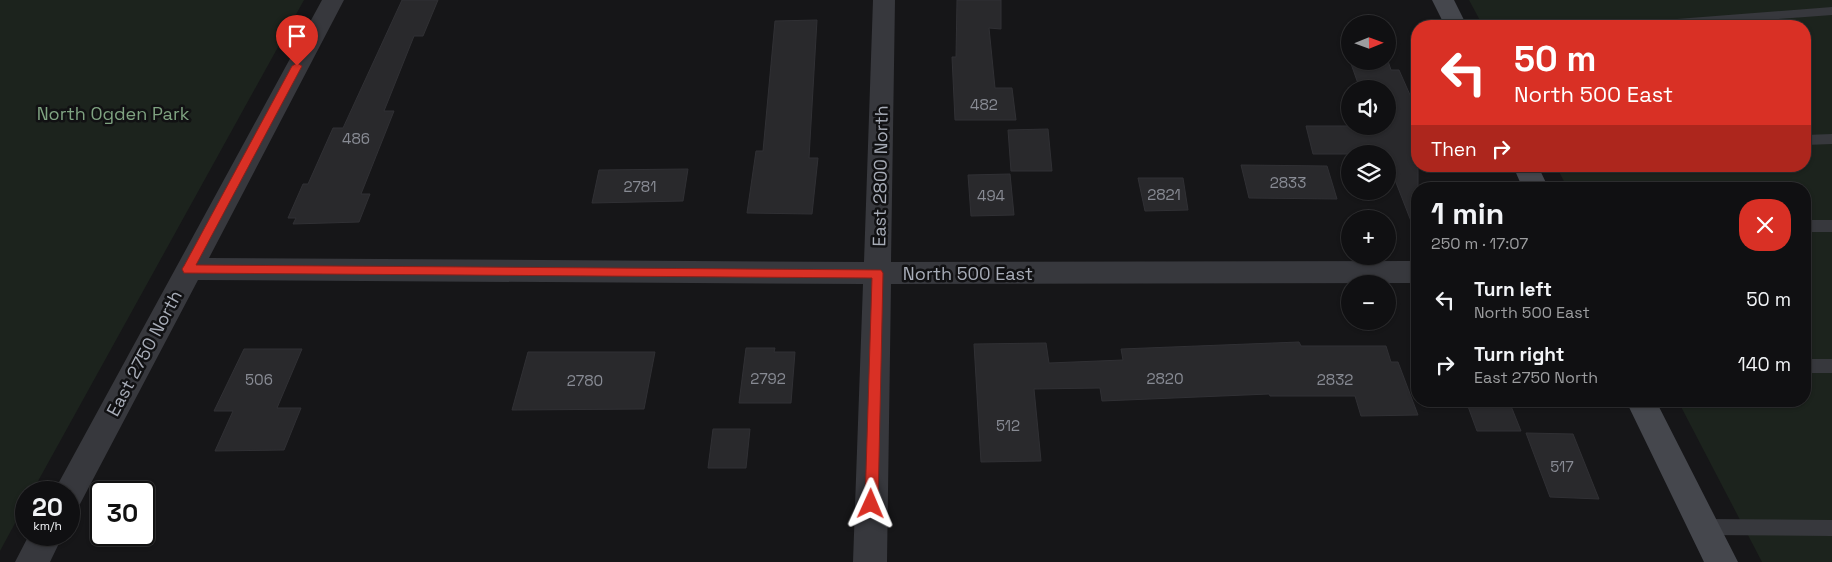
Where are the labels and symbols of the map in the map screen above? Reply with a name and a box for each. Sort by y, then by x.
pin [276,15,318,66]
north arrow [1341,15,1396,70]
house number: 482 [970,95,998,114]
park label: North Ogden Park [37,102,190,125]
street label: East 2800 North [867,105,893,247]
house number: 486 [342,129,370,148]
house number: 2833 [1270,173,1306,192]
house number: 2781 [624,177,656,196]
house number: 2821 [1147,185,1181,204]
house number: 494 [977,186,1005,205]
street label: North 500 East [903,262,1033,285]
street label: East 2750 North [101,286,187,420]
house number: 2792 [750,369,786,388]
house number: 2820 [1146,369,1184,388]
house number: 506 [245,370,273,389]
house number: 2832 [1317,370,1353,389]
house number: 2780 [567,371,603,390]
house number: 512 [996,416,1020,435]
house number: 517 [1550,457,1574,476]
position arrow [844,477,896,529]
speed limit sign: 30 [90,481,155,546]

